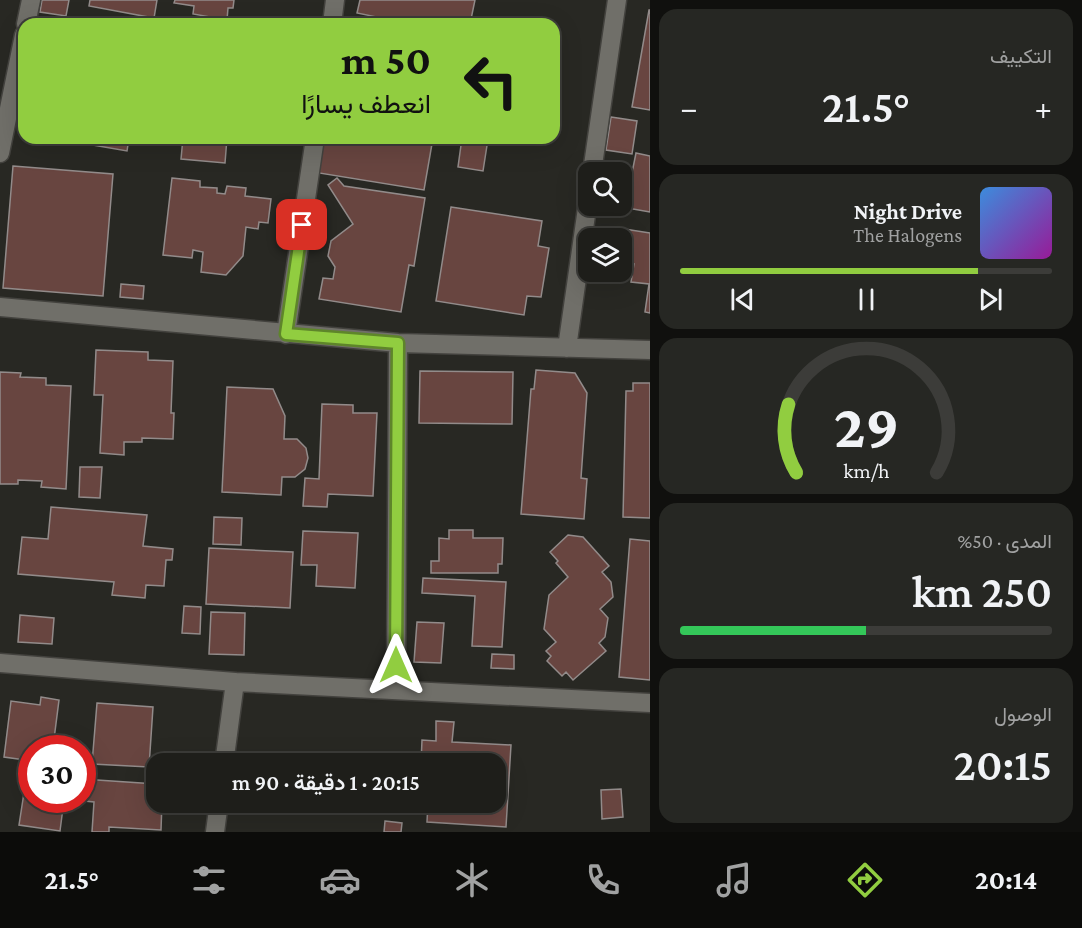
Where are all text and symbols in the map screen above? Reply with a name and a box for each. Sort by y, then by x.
text: 50 m [341,36,431,83]
icon: left [452,42,530,120]
text: التكييف [990,45,1052,67]
text: 21.5° [822,82,910,132]
text: انعطف يسارًا [301,89,431,119]
text: − [680,89,697,126]
text: + [1035,89,1052,126]
map controls [578,162,632,282]
button: search [578,162,632,216]
pin [276,199,327,250]
text: Night Drive [854,199,962,224]
icon: arrive [285,208,318,241]
text: The Halogens [853,224,962,246]
button: layers [578,228,632,282]
icon: previous [726,283,759,316]
icon: pause [850,283,883,316]
icon: next [974,283,1007,316]
text: 29 [833,391,899,460]
text: km/h [843,459,890,483]
text: المدى · 50% [958,530,1052,552]
text: 250 km [912,567,1052,617]
position arrow [364,633,428,697]
text: الوصول [994,703,1052,725]
speed limit sign: 30 [18,735,96,813]
text: 20:15 [954,740,1052,790]
text: 20:15 · 1 دقيقة · 90 m [232,770,420,795]
icon: filters [188,859,230,901]
icon: car [319,859,361,901]
icon: climate [451,859,493,901]
icon: phone [582,859,624,901]
icon: music [713,859,755,901]
icon: directions [844,859,886,901]
text: 21.5° [45,865,99,895]
text: 20:14 [975,865,1037,895]

